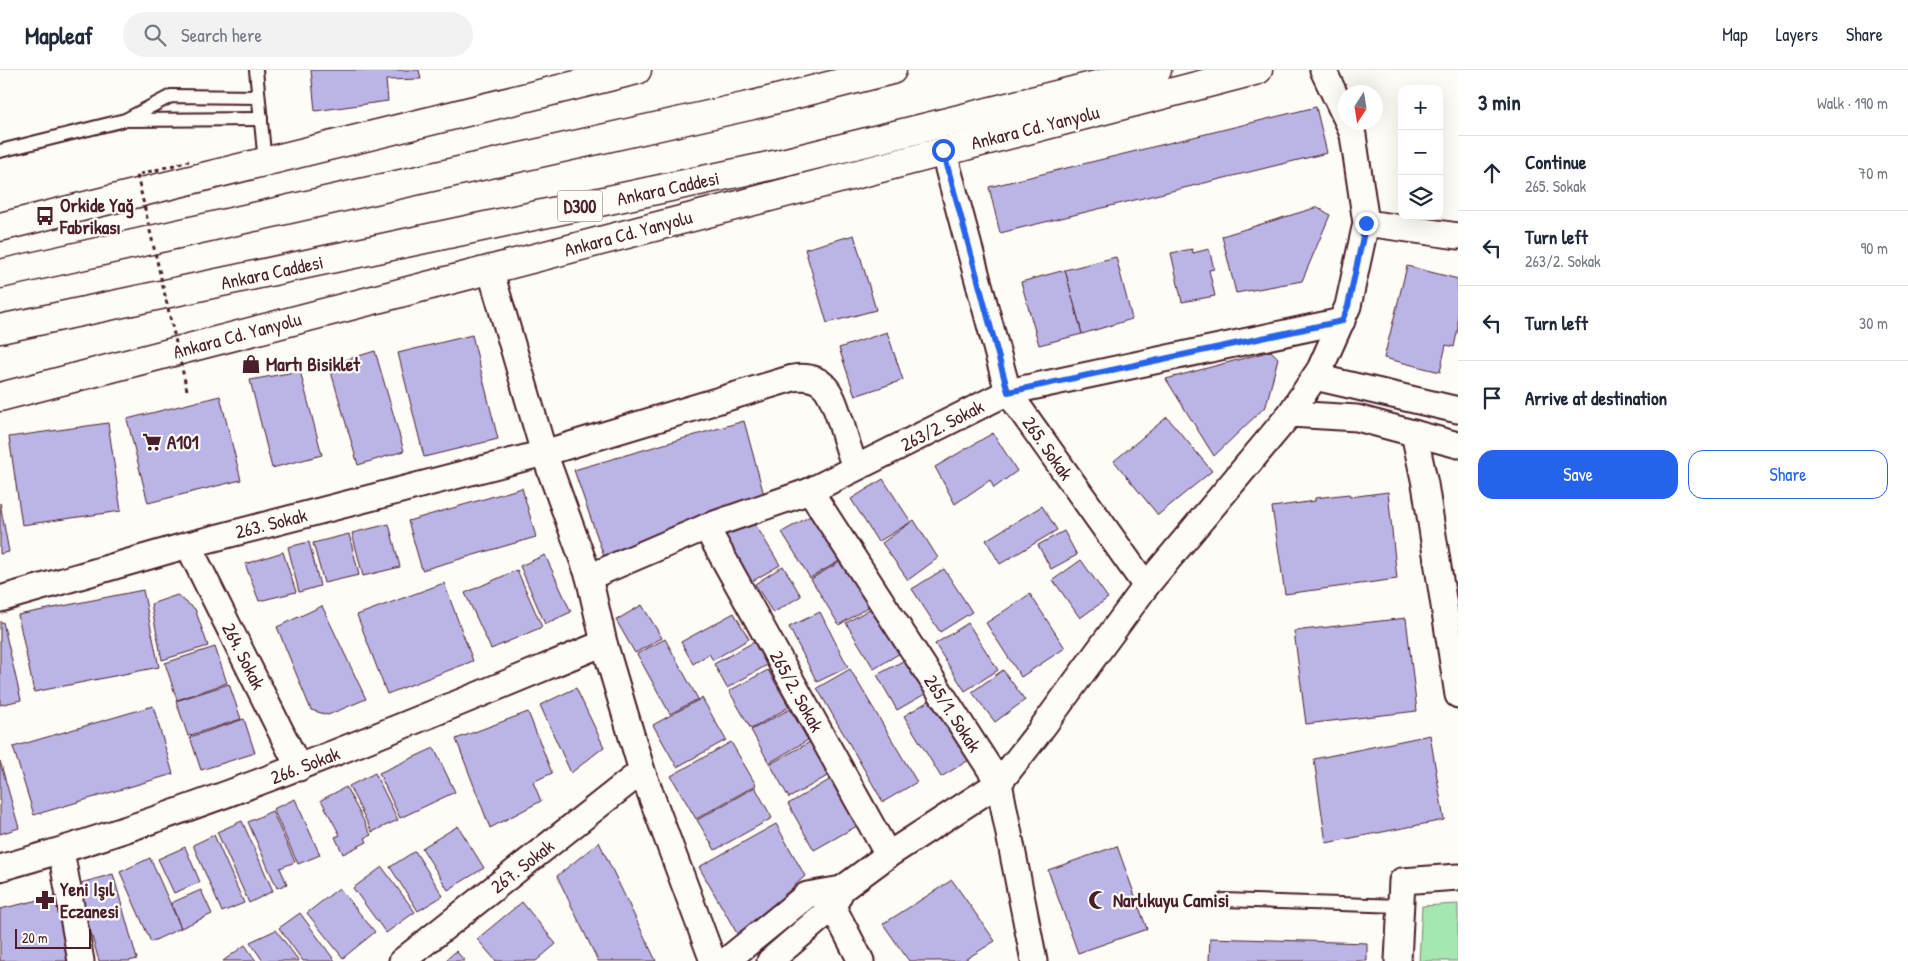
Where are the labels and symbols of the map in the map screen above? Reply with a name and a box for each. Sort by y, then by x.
north arrow [1338,85,1383,130]
street label: Ankara Cd. Yanyolu [968,98,1102,156]
route start [932,139,955,162]
street label: Ankara Caddesi [614,164,722,212]
road number: D300 [558,190,602,222]
place label: Orkide Yağ Fabrikası [59,192,134,240]
street label: Ankara Cd. Yanyolu [561,203,695,263]
bus stop icon: Orkide Yağ Fabrikası [34,205,56,227]
route end [1355,212,1378,235]
street label: Ankara Caddesi [218,248,326,296]
street label: Ankara Cd. Yanyolu [170,305,304,365]
place label: Martı Bisiklet [266,351,361,377]
shop icon: Martı Bisiklet [240,353,262,375]
street label: 263/2. Sokak [896,393,988,457]
street label: 265. Sokak [1017,411,1080,485]
place label: A101 [167,429,199,455]
supermarket icon: A101 [141,431,163,453]
street label: 263. Sokak [232,502,310,544]
street label: 264. Sokak [216,618,272,694]
street label: 265/2. Sokak [764,646,830,737]
street label: 265/1. Sokak [918,669,988,757]
street label: 266. Sokak [267,740,343,790]
street label: 267. Sokak [485,833,559,899]
place label: Yeni Işıl Eczanesi [60,876,119,924]
place label: Narlıkuyu Camisi [1113,887,1229,914]
pharmacy icon: Yeni Işıl Eczanesi [34,889,56,911]
mosque icon: Narlıkuyu Camisi [1087,889,1109,911]
scale bar [15,926,91,949]

